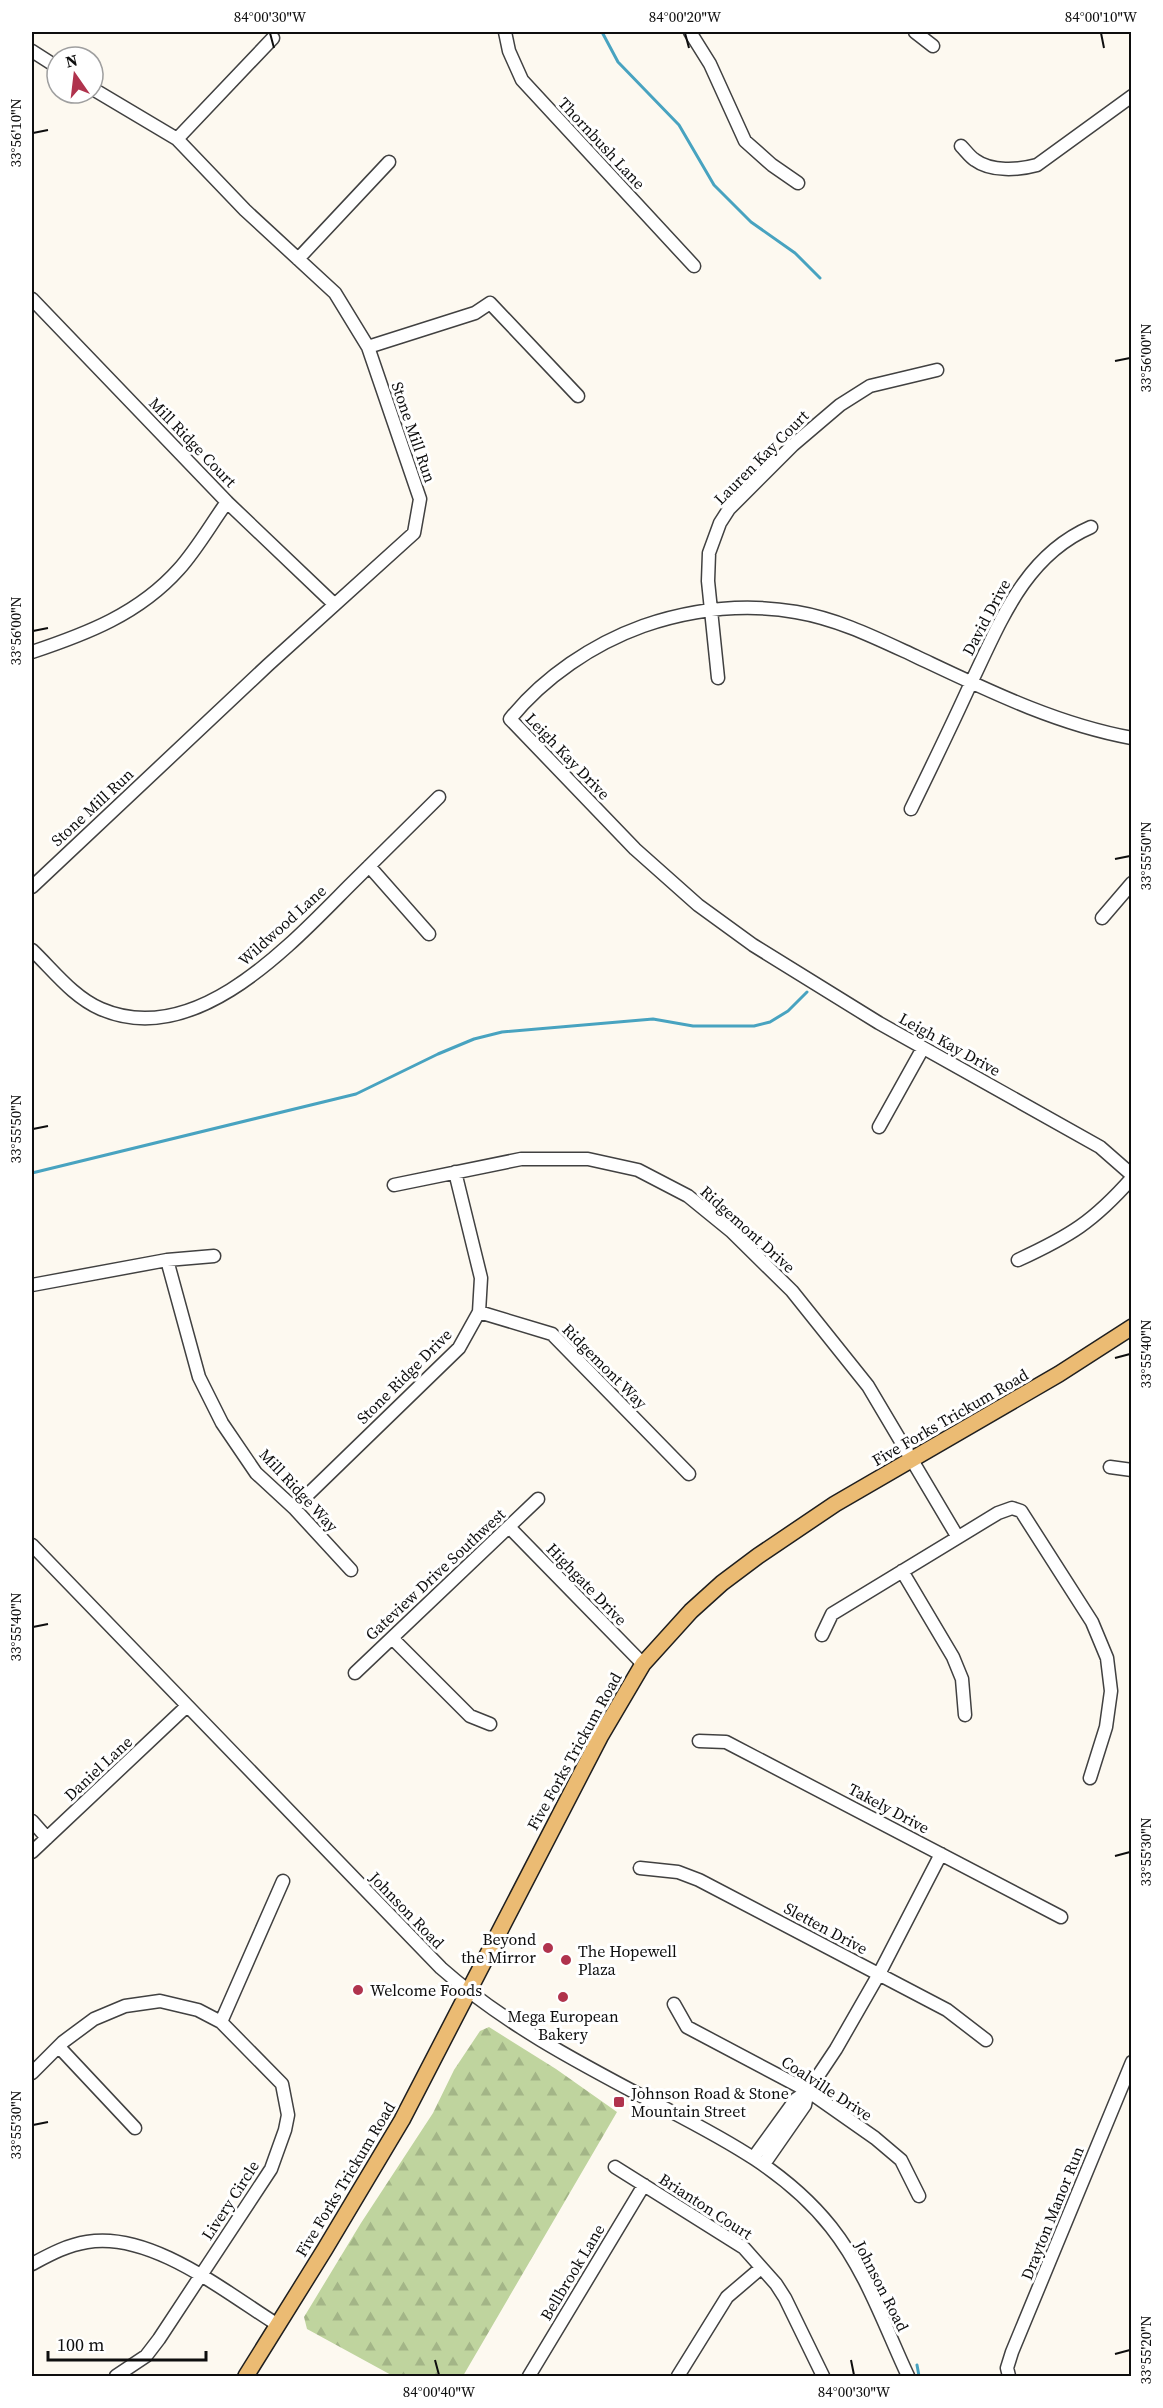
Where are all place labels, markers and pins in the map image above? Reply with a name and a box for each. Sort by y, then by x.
place label: Beyond the Mirror [461,1928,536,1968]
place label: The Hopewell Plaza [578,1940,677,1980]
marker: Beyond the Mirror [541,1941,555,1955]
marker: The Hopewell Plaza [559,1953,573,1967]
place label: Welcome Foods [370,1979,482,2001]
marker: Welcome Foods [351,1983,365,1997]
marker: Mega European Bakery [556,1990,570,2004]
place label: Mega European Bakery [507,2005,619,2045]
place label: Johnson Road & Stone Mountain Street [630,2082,789,2122]
marker: Johnson Road & Stone Mountain Street [612,2095,626,2109]

